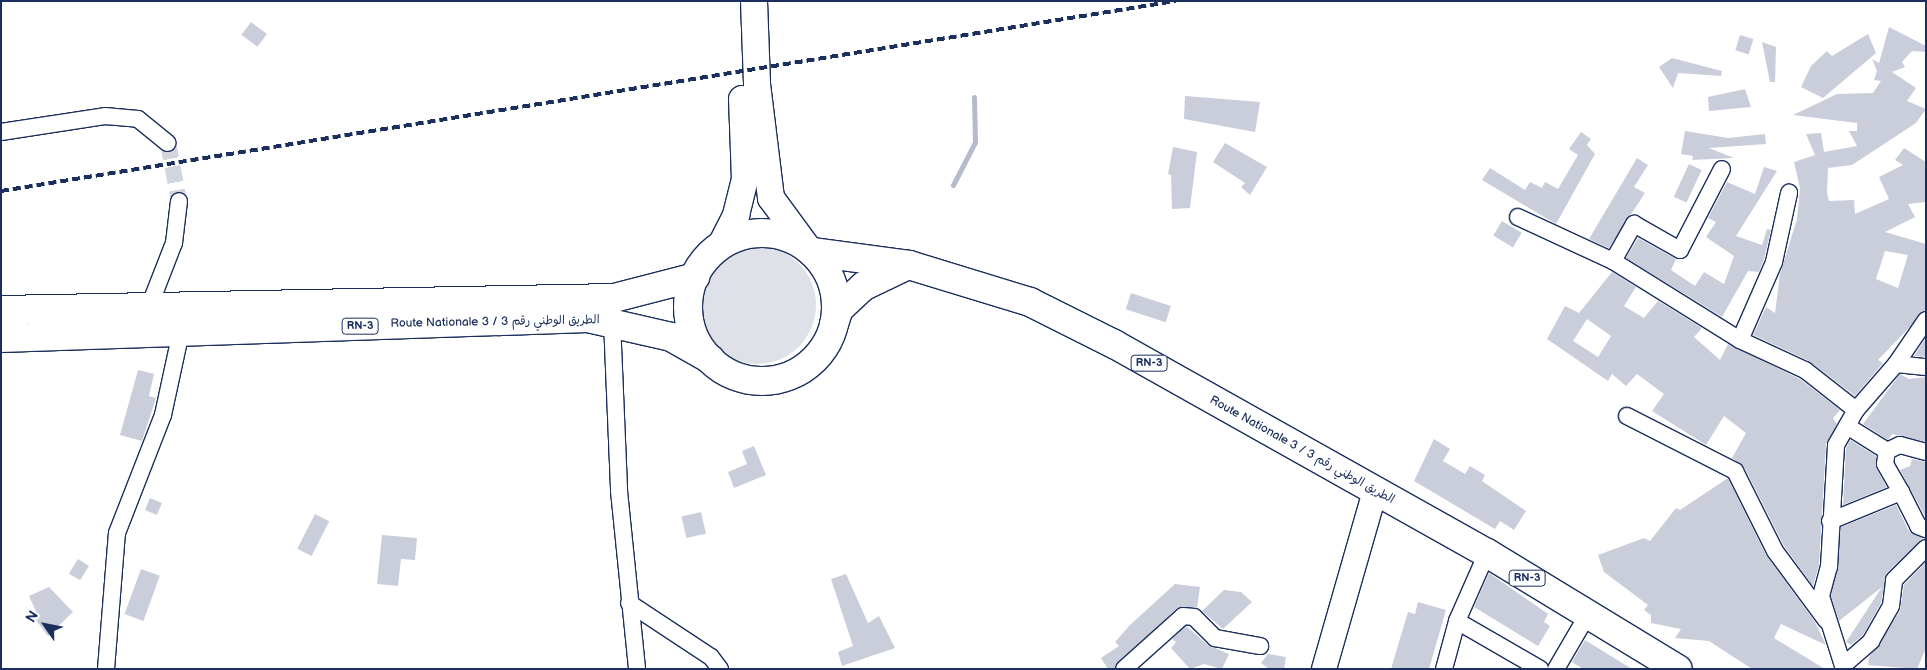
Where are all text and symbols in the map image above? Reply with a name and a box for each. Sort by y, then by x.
street label: Route Nationale 3 / الطريق الوطني رقم 3 [390,313,600,331]
road number: RN-3 [341,318,379,334]
road number: RN-3 [1130,354,1168,372]
street label: Route Nationale 3 / الطريق الوطني رقم 3 [1207,393,1397,507]
road number: RN-3 [1508,570,1546,586]
north arrow [20,600,70,650]
text: N [22,608,42,626]

